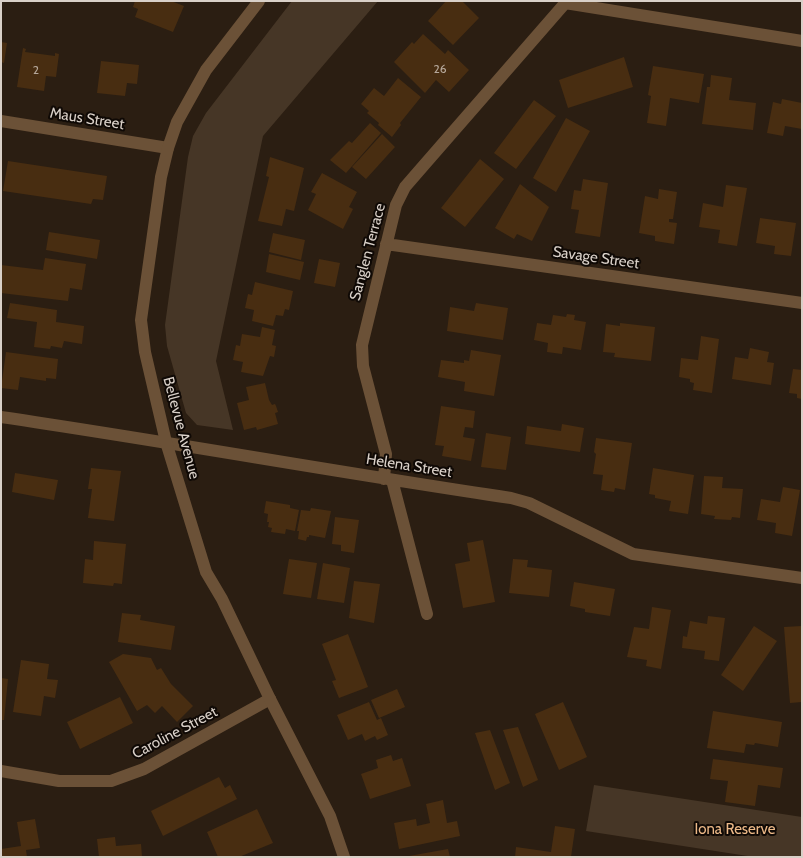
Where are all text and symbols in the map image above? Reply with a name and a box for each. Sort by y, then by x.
house number: 26 [433,62,447,76]
house number: 2 [33,63,39,77]
street label: Maus Street [48,104,126,134]
street label: Sanglen Terrace [346,201,390,303]
street label: Savage Street [552,243,640,273]
street label: Bellevue Avenue [159,375,203,481]
street label: Helena Street [365,450,453,482]
street label: Caroline Street [129,703,221,763]
park label: Iona Reserve [695,821,775,839]

